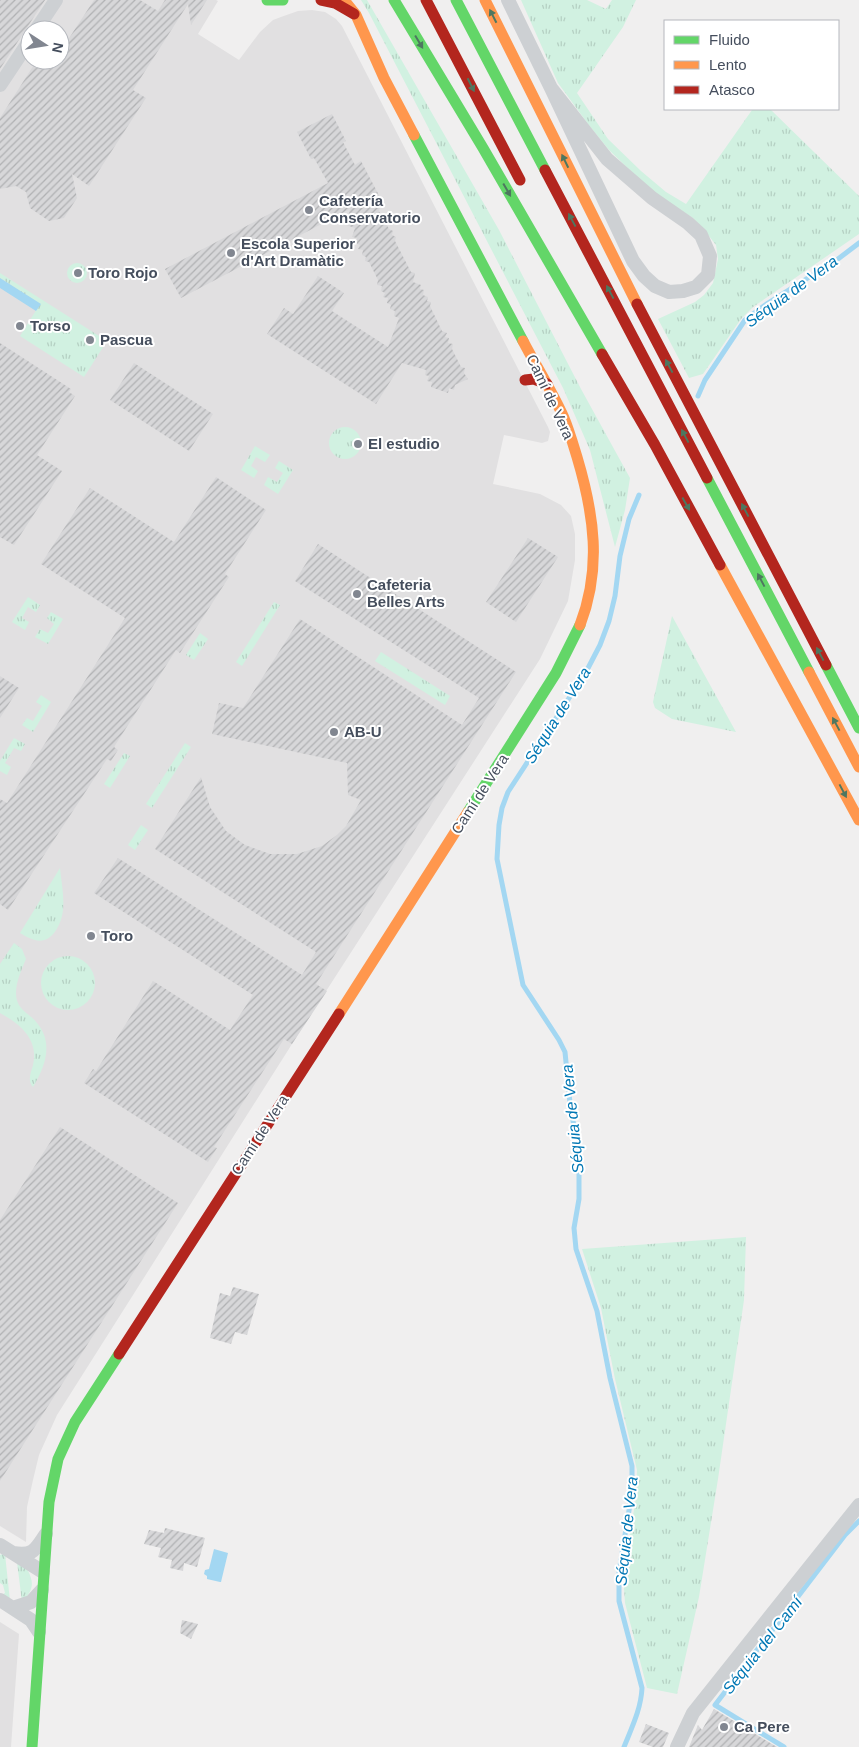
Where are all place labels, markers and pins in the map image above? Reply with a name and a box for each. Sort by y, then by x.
place label: Cafetería Conservatorio [319,192,421,226]
marker: Cafetería Conservatorio [303,204,315,216]
place label: Escola Superior d'Art Dramàtic [241,235,355,269]
marker: Escola Superior d'Art Dramàtic [225,247,237,259]
place label: Toro Rojo [88,264,158,281]
marker: Toro Rojo [72,267,84,279]
place label: Torso [30,317,71,334]
marker: Torso [14,320,26,332]
place label: Pascua [100,331,153,348]
marker: Pascua [84,334,96,346]
place label: El estudio [368,435,440,452]
marker: El estudio [352,438,364,450]
place label: Cafeteria Belles Arts [367,576,445,610]
marker: Cafeteria Belles Arts [351,588,363,600]
place label: AB-U [344,723,382,740]
marker: AB-U [328,726,340,738]
place label: Toro [101,927,133,944]
marker: Toro [85,930,97,942]
place label: Ca Pere [734,1718,790,1735]
marker: Ca Pere [718,1721,730,1733]

